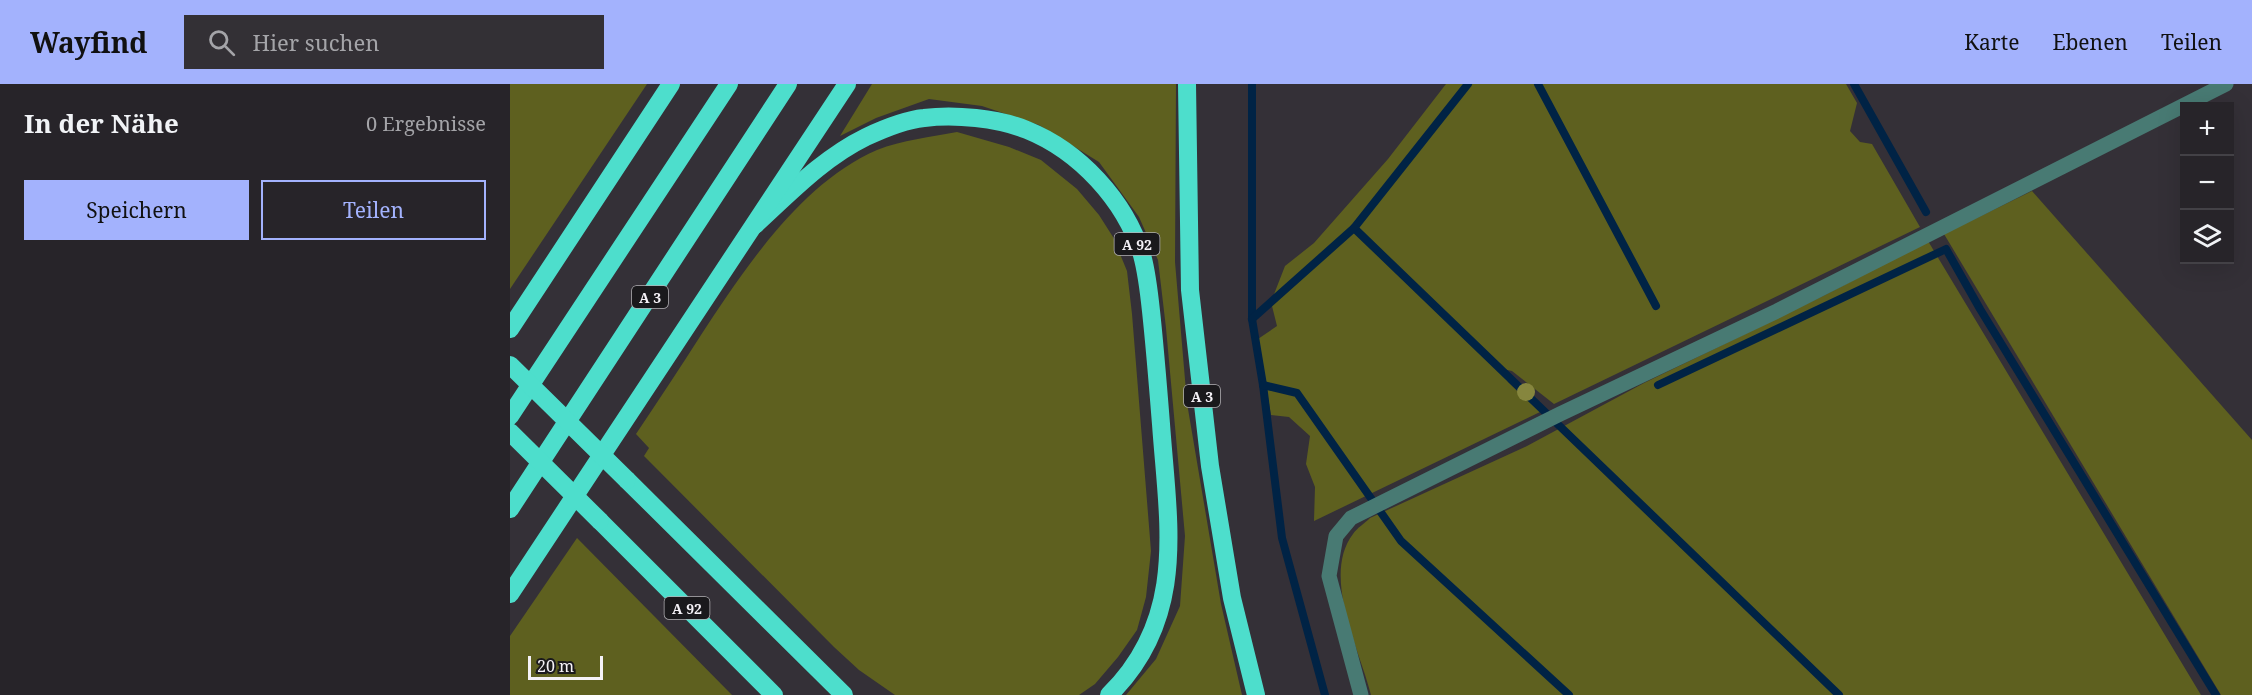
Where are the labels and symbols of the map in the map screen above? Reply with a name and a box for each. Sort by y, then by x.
road number: A 92 [1114,233,1160,255]
road number: A 3 [632,286,668,308]
road number: A 3 [1184,385,1220,407]
road number: A 92 [664,597,710,619]
scale bar [528,653,603,680]

